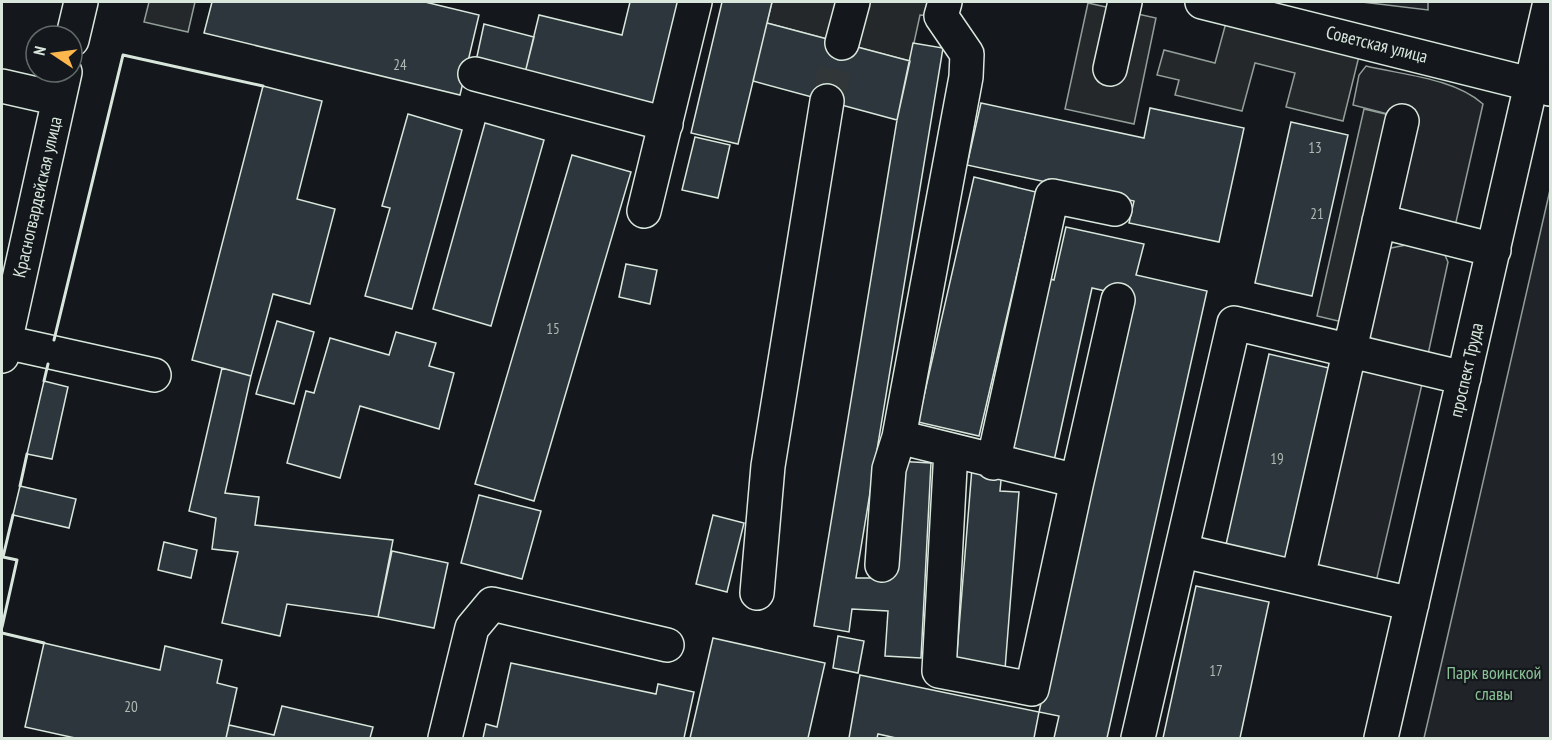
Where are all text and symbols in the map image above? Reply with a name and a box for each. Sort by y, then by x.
street label: Советская улица [1324,20,1430,68]
north arrow [24,24,84,84]
text: N [29,44,50,57]
house number: 24 [393,55,407,74]
street label: Красногвардейская улица [7,114,67,280]
house number: 13 [1308,138,1322,157]
house number: 21 [1310,204,1324,223]
house number: 15 [546,319,560,338]
street label: проспект Труда [1444,321,1488,419]
house number: 19 [1270,449,1284,468]
house number: 17 [1209,661,1223,680]
park label: Парк воинской славы [1447,661,1541,705]
house number: 20 [124,697,138,716]

